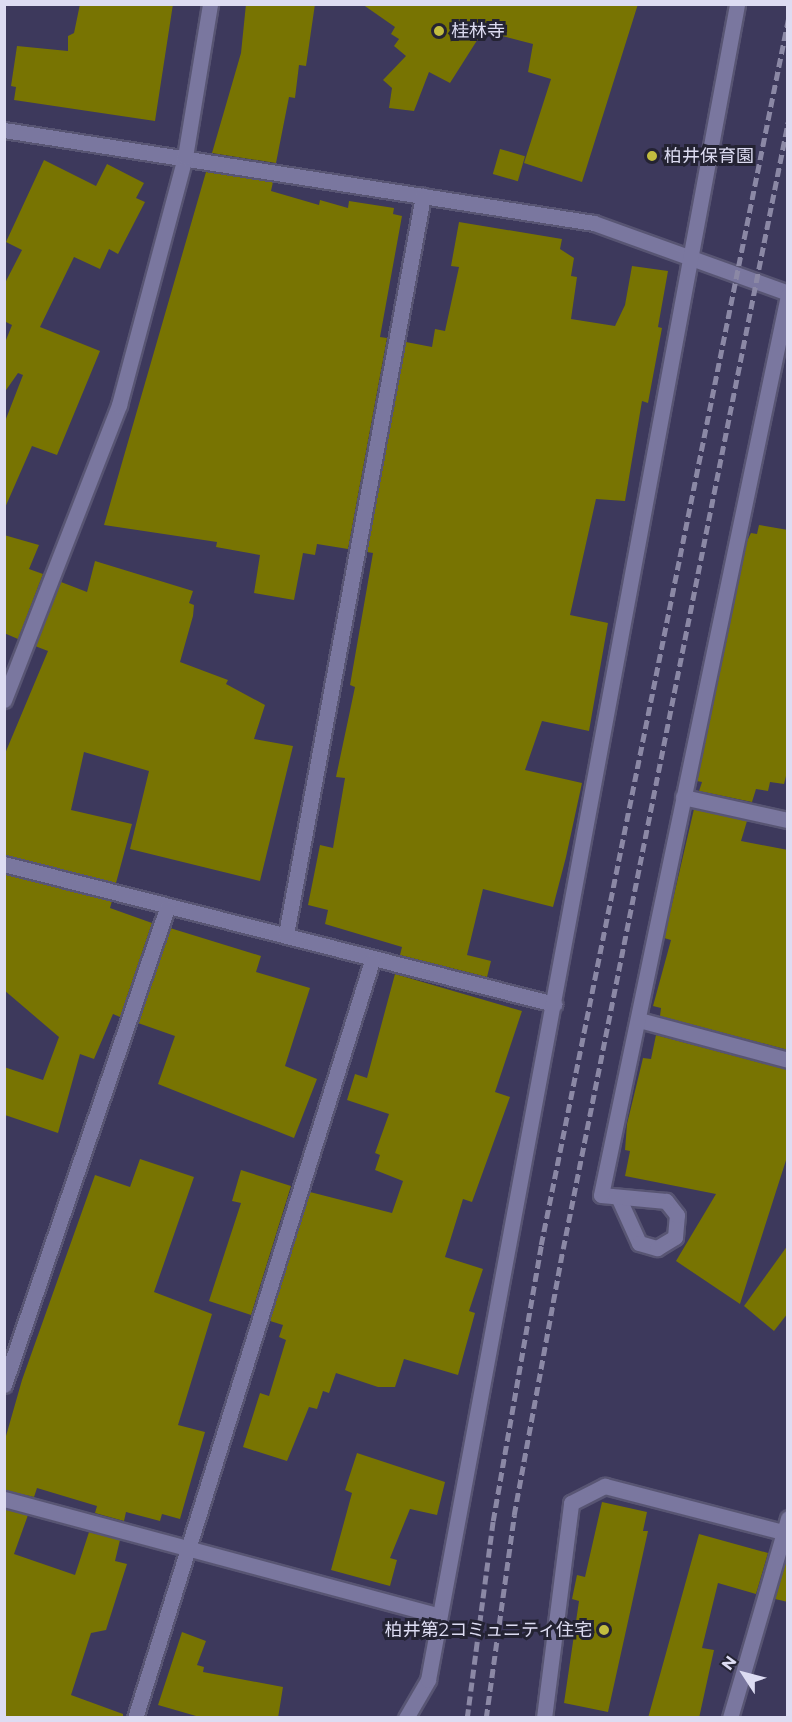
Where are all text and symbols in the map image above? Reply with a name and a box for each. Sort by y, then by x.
place label: 桂林寺 [451,20,505,42]
marker: 桂林寺 [432,24,446,38]
place label: 柏井保育園 [664,145,754,167]
marker: 柏井保育園 [645,149,659,163]
place label: 柏井第2コミュニティ住宅 [384,1619,592,1641]
marker: 柏井第2コミュニティ住宅 [597,1623,611,1637]
north arrow [714,1644,774,1704]
text: N [718,1652,741,1674]

